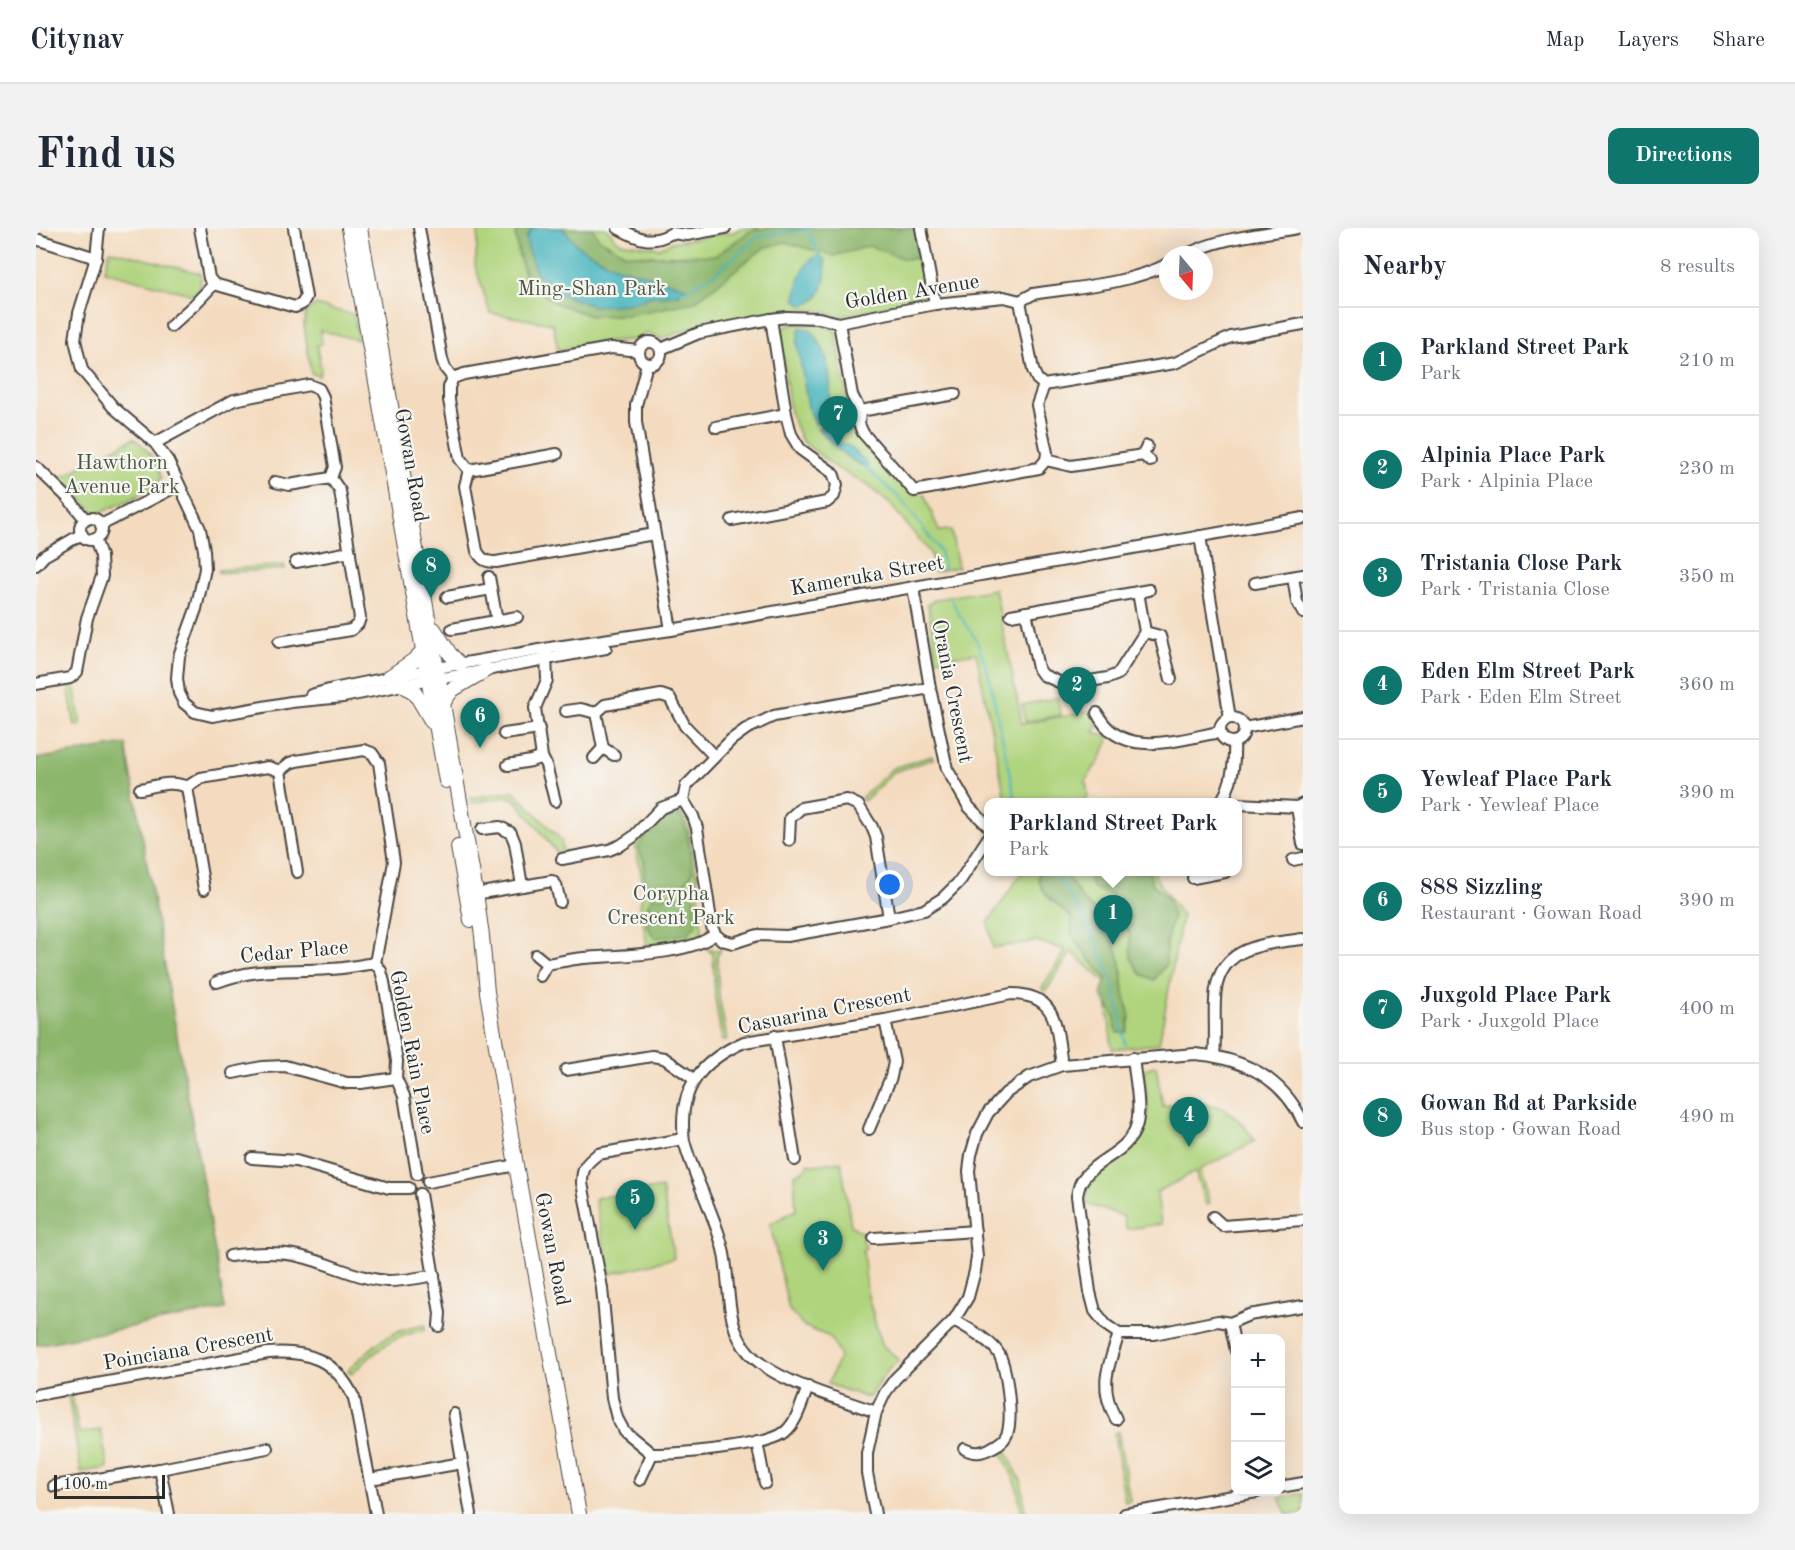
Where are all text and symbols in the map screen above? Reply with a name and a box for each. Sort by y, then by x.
text: Citynav [30,27,125,55]
text: Map [1545,30,1584,51]
text: Layers [1617,30,1679,51]
text: Share [1712,30,1765,51]
button: Directions [1608,128,1759,184]
text: Find us [36,135,175,177]
north arrow [1159,246,1213,300]
text: Nearby [1363,254,1447,280]
text: 8 results [1660,257,1735,277]
street label: Golden Avenue [844,271,981,313]
park label: Ming-Shan Park [517,279,667,300]
text: Parkland Street Park [1420,337,1629,359]
text: 1 [1377,351,1388,371]
text: 210 m [1679,351,1735,371]
text: Park [1420,364,1461,384]
pin: 7 [818,396,858,446]
street label: Gowan Road [390,407,431,524]
text: Alpinia Place Park [1420,445,1606,467]
park label: Hawthorn Avenue Park [64,453,180,498]
text: 2 [1377,459,1388,479]
text: 230 m [1679,459,1735,479]
text: Park · Alpinia Place [1420,472,1593,492]
pin: 8 [412,548,450,598]
street label: Kameruka Street [789,553,946,600]
text: Tristania Close Park [1420,553,1622,575]
text: 3 [1377,567,1388,587]
text: 350 m [1679,567,1735,587]
text: Park · Tristania Close [1420,580,1610,600]
street label: Orania Crescent [927,618,976,765]
text: Eden Elm Street Park [1420,661,1635,683]
pin: 2 [1058,668,1096,717]
text: 4 [1377,675,1388,695]
text: 360 m [1679,675,1735,695]
text: Park · Eden Elm Street [1420,688,1622,708]
pin: 6 [460,698,500,748]
text: Yewleaf Place Park [1420,769,1612,791]
text: 5 [1377,783,1388,803]
text: 390 m [1679,783,1735,803]
text: Park · Yewleaf Place [1420,796,1599,816]
popup [984,798,1242,876]
text: Parkland Street Park [1008,813,1218,835]
text: Park [1008,840,1050,860]
your location [875,870,904,899]
text: 888 Sizzling [1420,877,1543,899]
park label: Corypha Crescent Park [607,884,735,929]
text: 6 [1377,891,1388,911]
text: 390 m [1679,891,1735,911]
pin: 1 [1094,896,1132,945]
text: Restaurant · Gowan Road [1420,904,1642,924]
street label: Cedar Place [239,937,349,968]
street label: Golden Rain Place [385,969,438,1136]
street label: Casuarina Crescent [736,984,913,1039]
text: Juxgold Place Park [1420,985,1611,1007]
text: 7 [1377,999,1388,1019]
text: 400 m [1679,999,1735,1019]
text: Park · Juxgold Place [1420,1012,1599,1032]
text: Gowan Rd at Parkside [1420,1093,1637,1115]
pin: 4 [1170,1098,1208,1147]
text: 8 [1377,1107,1388,1127]
text: 490 m [1679,1107,1735,1127]
text: Bus stop · Gowan Road [1420,1120,1621,1140]
pin: 5 [616,1180,654,1230]
street label: Gowan Road [530,1191,573,1308]
pin: 3 [804,1222,842,1271]
street label: Poinciana Crescent [102,1324,275,1375]
map controls [1231,1334,1285,1496]
button: + [1231,1334,1285,1388]
button: − [1231,1388,1285,1442]
button: layers [1231,1442,1285,1496]
scale bar [54,1472,165,1500]
text: 100 m [63,1477,108,1493]

